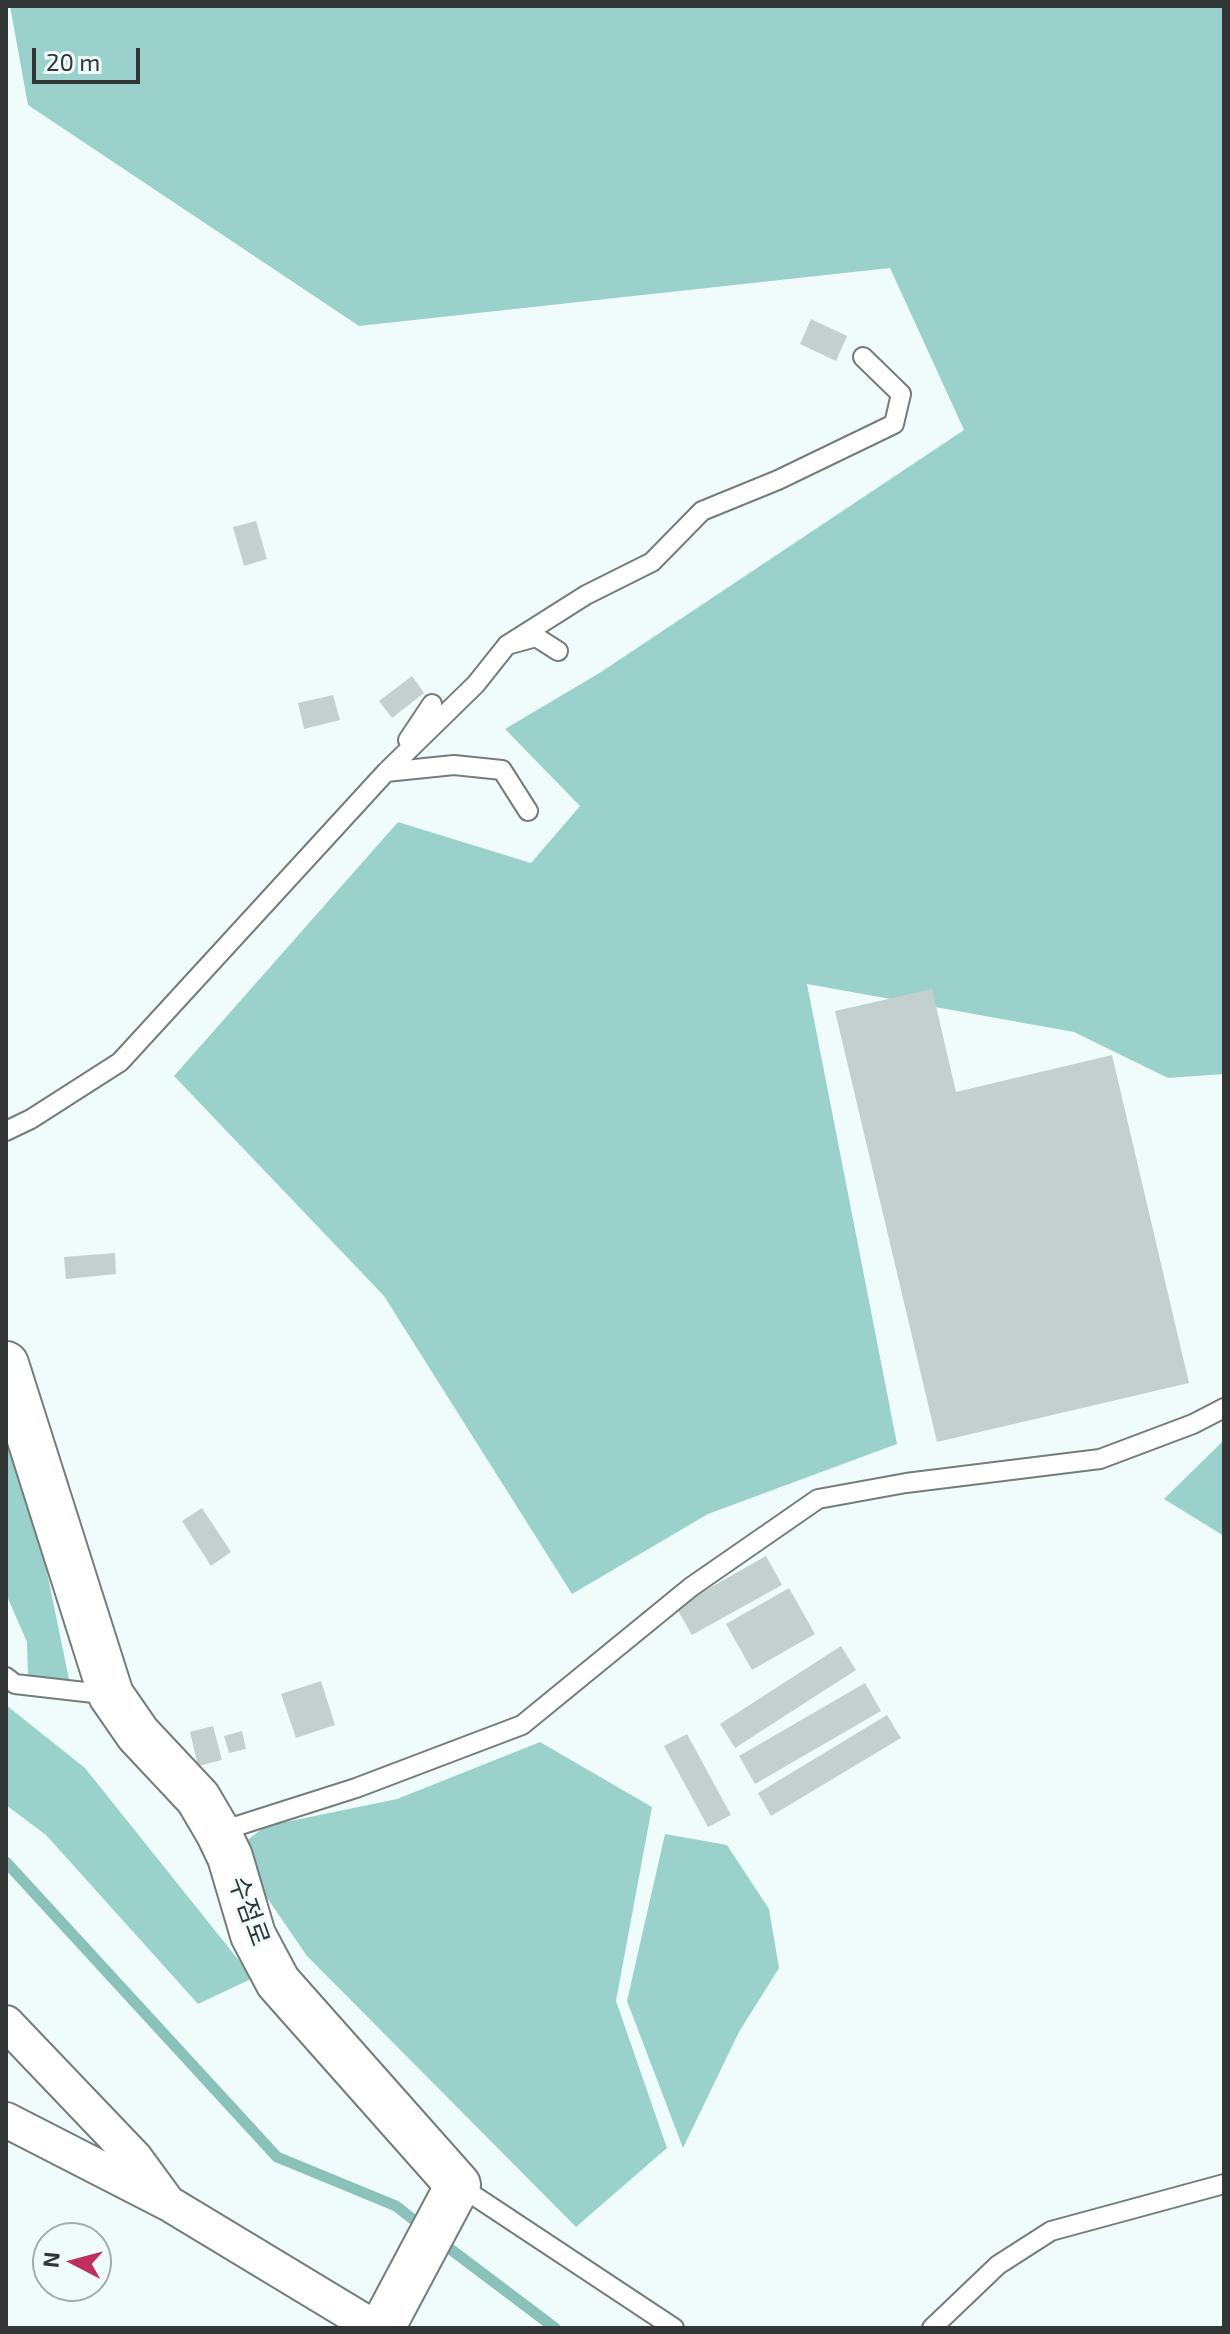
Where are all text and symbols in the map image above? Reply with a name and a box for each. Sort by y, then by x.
scale bar [36,32,144,82]
text: 20 m [46,47,100,76]
street label: 수점로 [222,1872,276,1950]
north arrow [32,2222,112,2302]
text: N [36,2250,64,2269]

